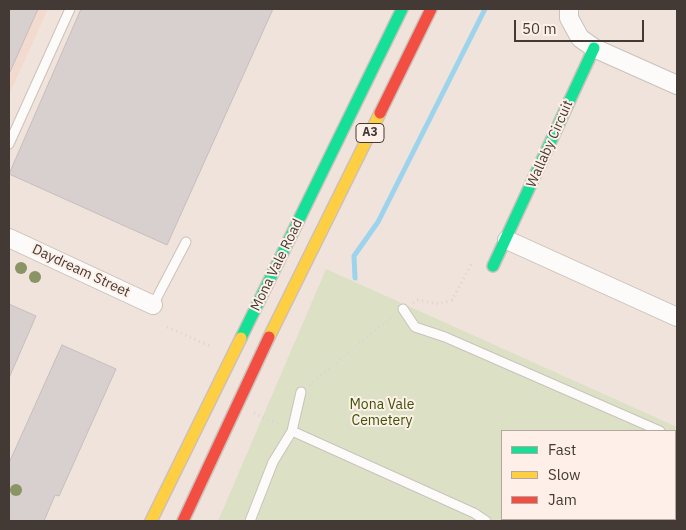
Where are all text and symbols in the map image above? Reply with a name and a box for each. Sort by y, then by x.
scale bar [516,10,646,42]
text: 50 m [522,19,557,38]
street label: Wallaby Circuit [523,98,577,190]
road number: A3 [356,124,384,142]
street label: Mona Vale Road [247,216,307,314]
street label: Daydream Street [29,241,133,301]
park label: Mona Vale Cemetery [349,397,415,430]
legend [501,430,676,520]
text: Fast [548,440,576,459]
text: Slow [548,465,581,484]
text: Jam [548,490,577,509]

